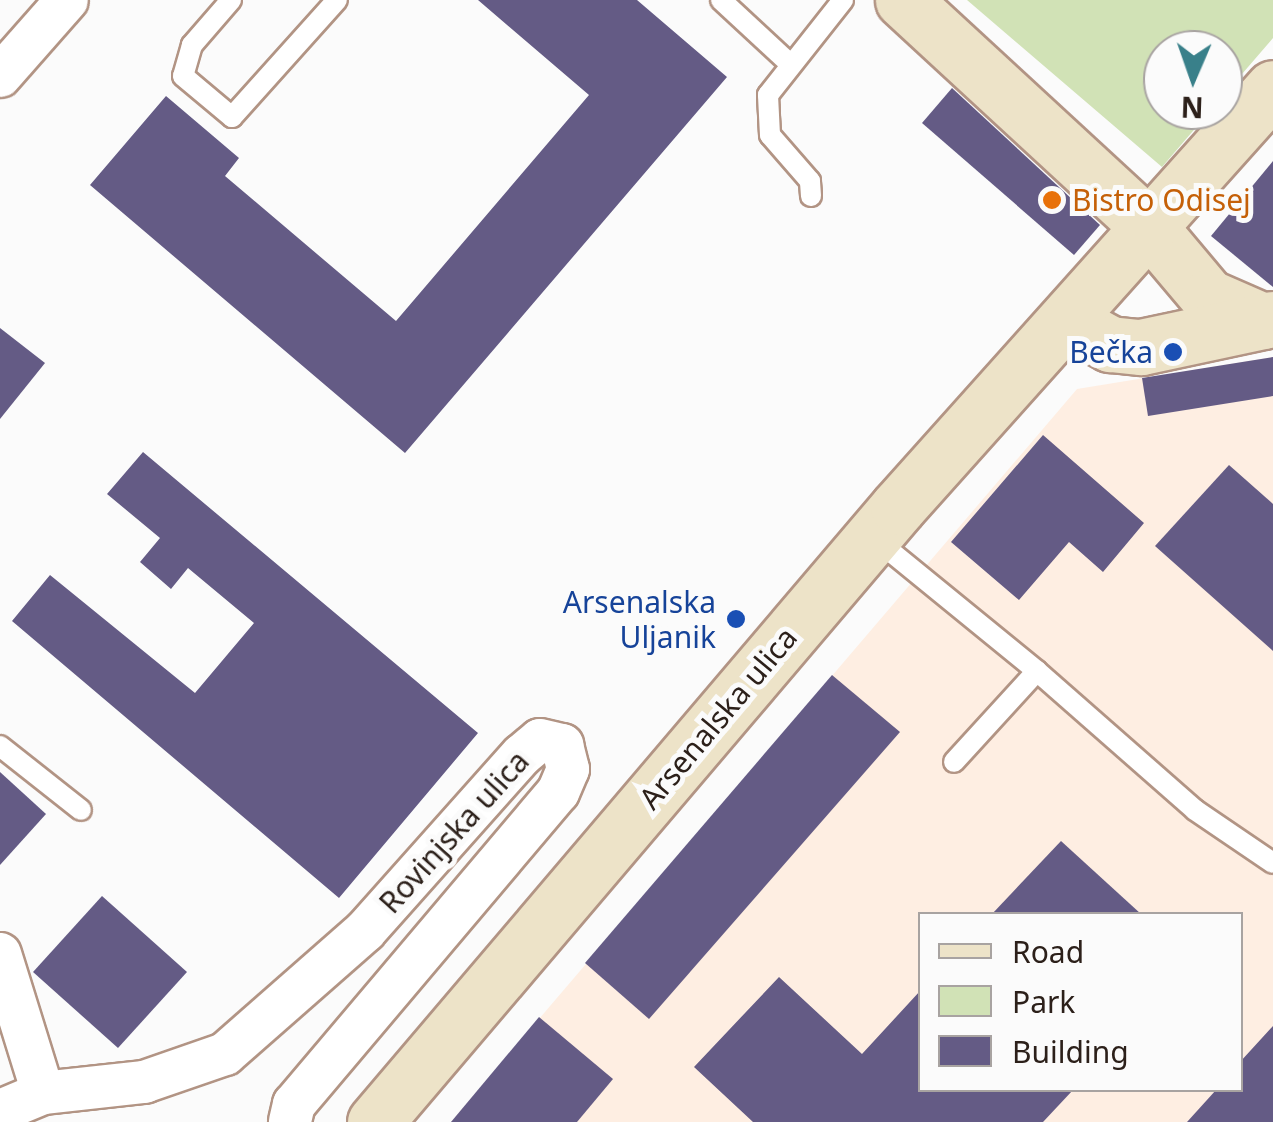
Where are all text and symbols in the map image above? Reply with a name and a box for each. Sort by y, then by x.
north arrow [1143,30,1243,130]
text: N [1180,89,1204,127]
place label: Bistro Odisej [1072,182,1251,218]
marker: Bistro Odisej [1041,189,1063,211]
place label: Bečka [1069,334,1153,370]
marker: Bečka [1162,341,1184,363]
place label: Arsenalska Uljanik [563,584,716,654]
marker: Arsenalska Uljanik [725,608,747,630]
street label: Arsenalska ulica [632,620,804,816]
street label: Rovinjska ulica [372,744,536,920]
legend [918,912,1243,1092]
text: Road [1012,931,1084,972]
text: Park [1012,981,1075,1022]
text: Building [1012,1031,1129,1072]

